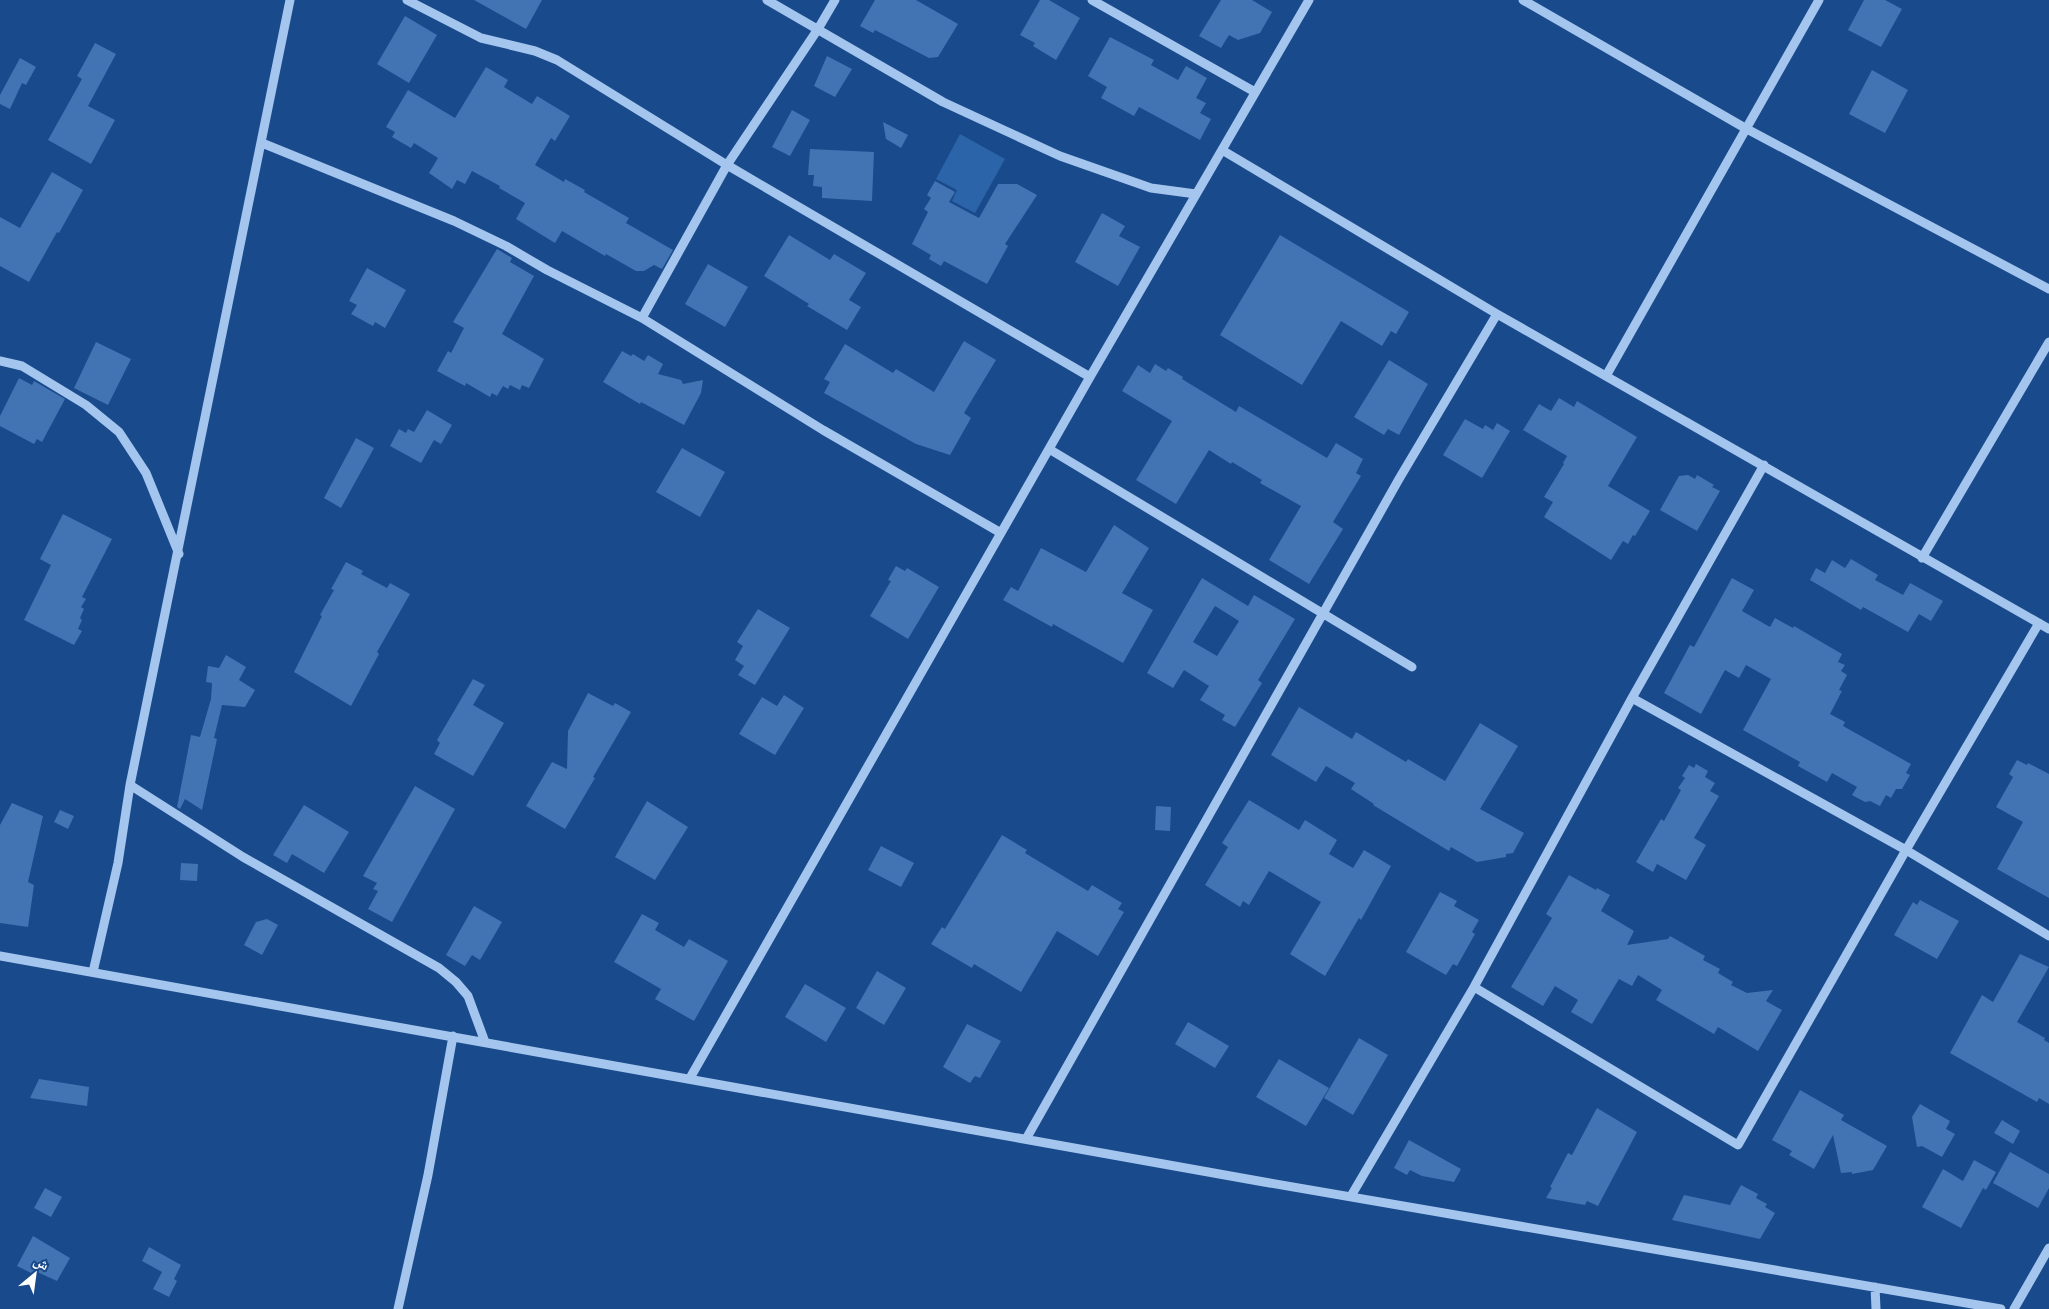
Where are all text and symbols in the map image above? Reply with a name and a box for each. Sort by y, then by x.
north arrow [10,1249,60,1299]
text: ش [30,1251,52,1274]

